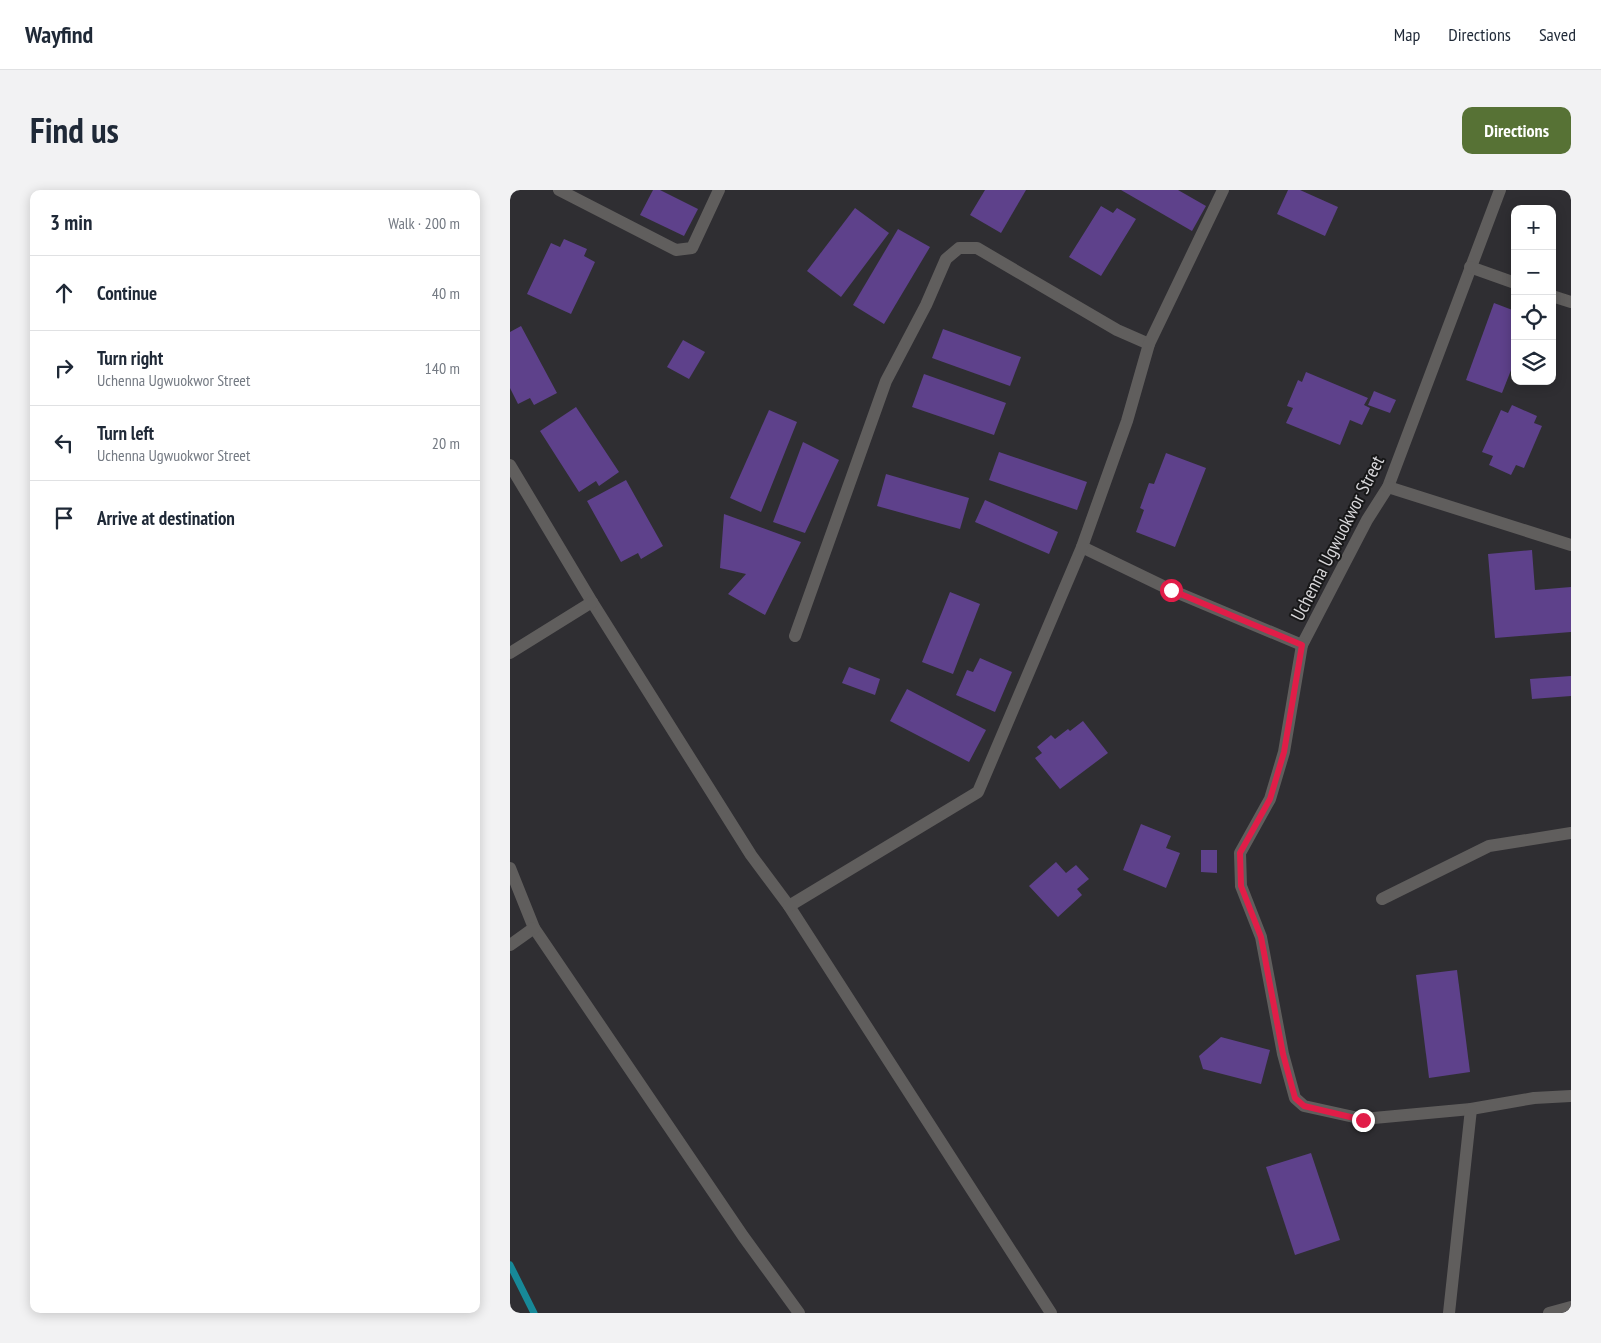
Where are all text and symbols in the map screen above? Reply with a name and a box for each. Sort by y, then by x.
text: Wayfind [25,19,93,50]
text: Map [1394,23,1420,46]
text: Directions [1448,23,1511,46]
text: Saved [1539,23,1576,46]
text: Find us [30,107,119,153]
button: Directions [1462,107,1571,154]
map controls [1511,205,1556,385]
button: + [1511,205,1556,250]
text: 3 min [50,209,92,236]
text: Walk · 200 m [388,213,460,233]
button: − [1511,250,1556,295]
icon: ahead [50,279,78,307]
text: Continue [97,281,157,305]
text: 40 m [432,283,460,303]
button: locate [1511,295,1556,340]
button: layers [1511,340,1556,385]
text: Turn right [97,346,163,370]
icon: right [50,354,78,382]
text: 140 m [425,358,460,378]
text: Uchenna Ugwuokwor Street [97,370,250,390]
text: Turn left [97,421,154,445]
icon: left [50,429,78,457]
text: 20 m [432,433,460,453]
text: Uchenna Ugwuokwor Street [97,445,250,465]
street label: Uchenna Ugwuokwor Street [1285,451,1389,625]
icon: arrive [50,504,78,532]
text: Arrive at destination [97,506,235,530]
route start [1160,579,1183,602]
route end [1352,1109,1375,1132]

